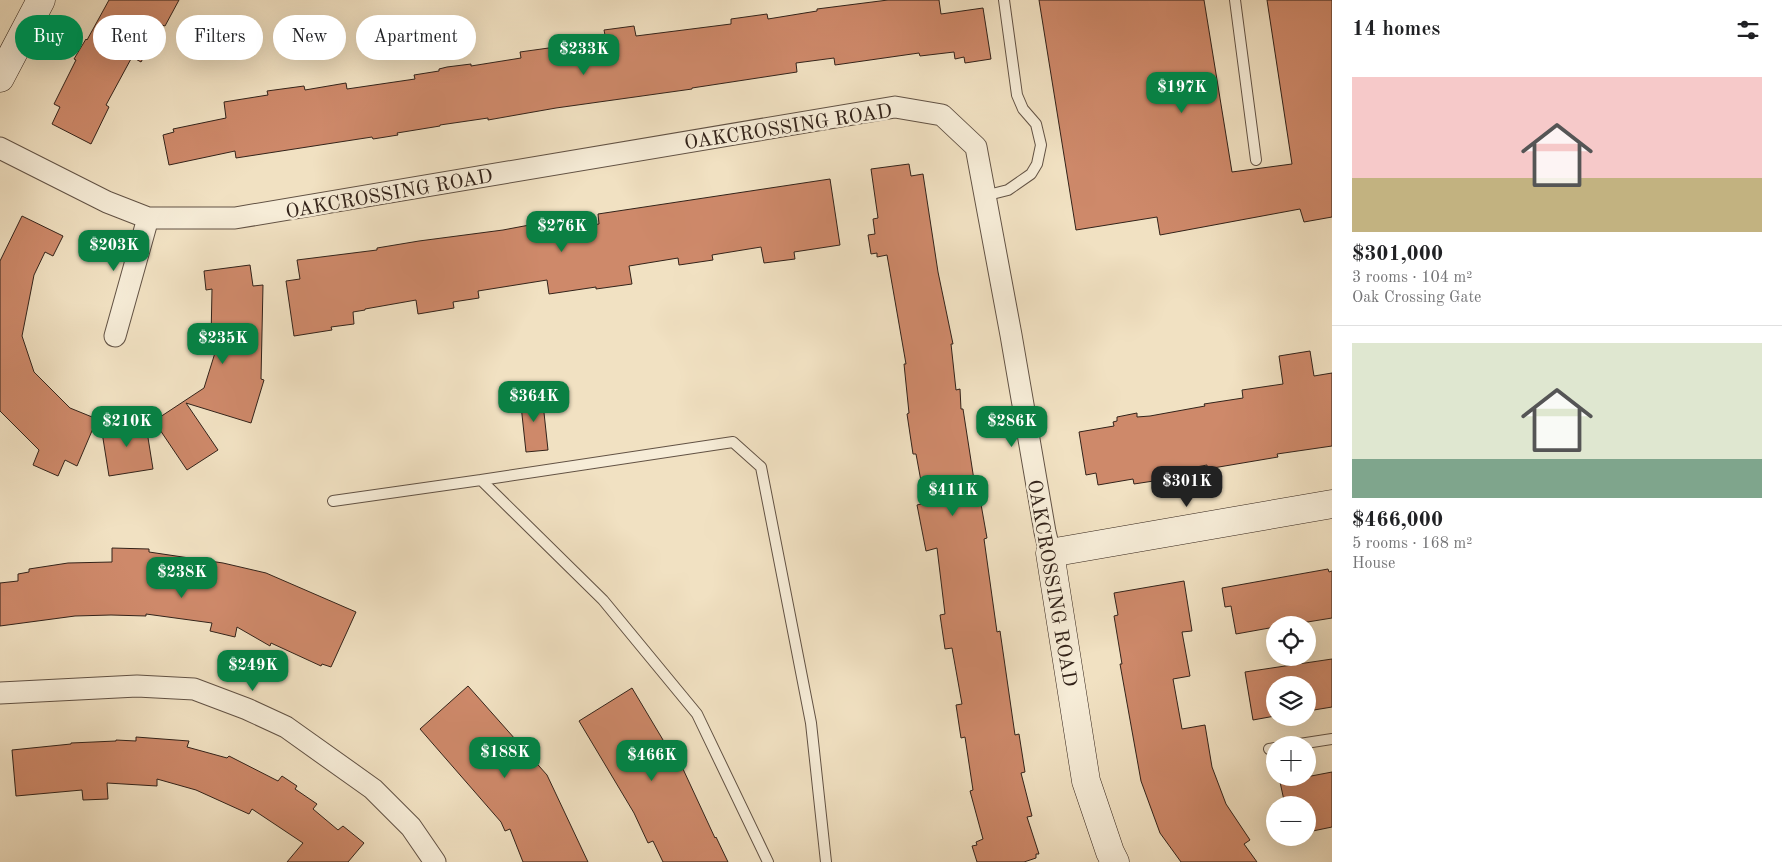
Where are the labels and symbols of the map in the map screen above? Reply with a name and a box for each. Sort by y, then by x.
pin: $233K [549,34,619,76]
pin: $197K [1147,72,1217,114]
street label: OAKCROSSING ROAD [683,102,894,154]
street label: OAKCROSSING ROAD [284,167,495,223]
pin: $276K [527,210,597,253]
pin: $203K [79,230,149,272]
pin: $235K [188,322,258,365]
pin: $364K [499,380,569,423]
pin: $210K [92,406,162,448]
pin: $286K [977,406,1047,448]
pin: $301K [1152,466,1222,508]
pin: $411K [918,474,988,517]
street label: OAKCROSSING ROAD [1023,478,1079,689]
pin: $238K [147,556,217,599]
pin: $249K [218,650,288,692]
pin: $188K [470,736,540,779]
pin: $466K [617,740,687,782]

